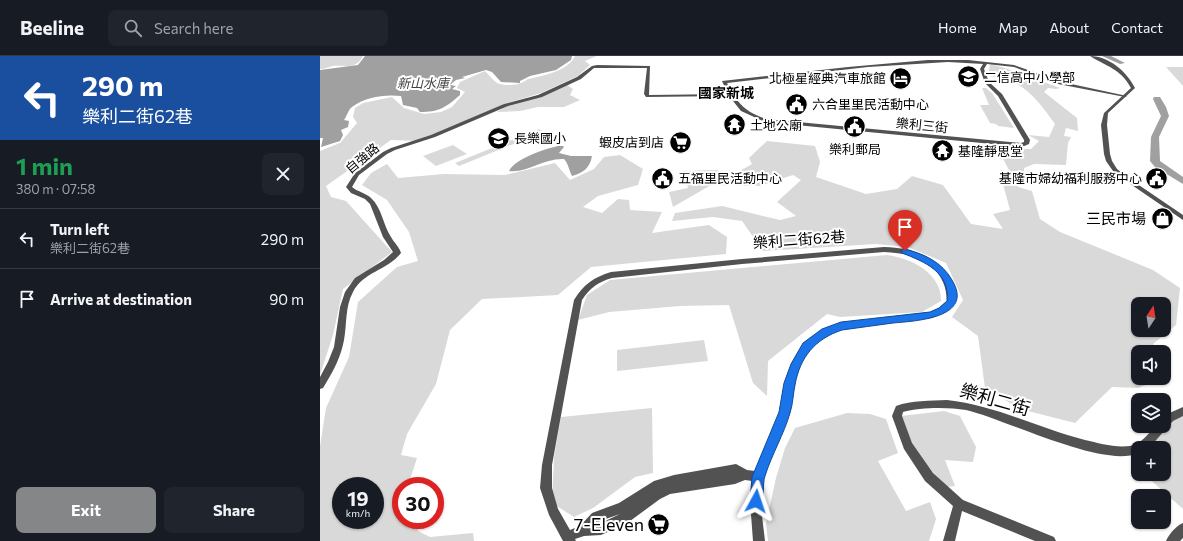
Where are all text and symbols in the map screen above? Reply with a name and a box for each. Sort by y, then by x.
search box [108,10,388,46]
text: Beeline [20,16,84,39]
icon: search [122,17,144,39]
text: Search here [154,19,233,37]
text: Home [938,19,977,36]
text: Map [999,19,1027,36]
text: About [1049,19,1089,36]
text: Contact [1111,19,1163,36]
school or university icon: 二信高中小學部 [956,64,982,90]
hotel icon: 北極星經典汽車旅館 [888,65,914,91]
text: 290 m [82,68,163,102]
place label: 二信高中小學部 [984,69,1075,85]
place label: 北極星經典汽車旅館 [769,70,886,86]
icon: left [16,72,68,124]
water label: 新山水庫 [397,75,451,91]
district label: 國家新城 [698,84,754,101]
public building icon: 六合里里民活動中心 [783,91,809,117]
place label: 六合里里民活動中心 [812,96,929,112]
text: 樂利二街62巷 [82,105,193,127]
temple icon: 土地公廟 [722,112,748,138]
public building icon: 樂利郵局 [842,114,868,140]
street label: 樂利三街 [895,114,949,136]
place label: 土地公廟 [750,117,802,133]
school or university icon: 長樂國小 [485,125,511,151]
supermarket icon: 蝦皮店到店 [667,129,693,155]
place label: 長樂國小 [514,130,566,146]
place label: 蝦皮店到店 [599,134,664,150]
temple icon: 基隆靜思堂 [930,138,956,164]
street label: 自強路 [342,139,382,177]
place label: 樂利郵局 [829,141,881,157]
place label: 基隆靜思堂 [958,143,1023,159]
text: 1 min [16,151,73,180]
button: close [262,153,304,195]
public building icon: 五福里民活動中心 [649,165,675,191]
public building icon: 基隆市婦幼福利服務中心 [1144,165,1170,191]
place label: 五福里民活動中心 [678,170,782,186]
place label: 基隆市婦幼福利服務中心 [999,170,1142,186]
text: 380 m · 07:58 [16,181,95,197]
shop icon: 三民市場 [1149,206,1175,232]
place label: 三民市場 [1086,209,1146,227]
pin [888,210,922,251]
icon: arrive [894,216,916,238]
text: Turn left [50,220,109,238]
street label: 樂利二街62巷 [752,227,846,251]
icon: left [16,228,38,250]
text: 290 m [261,230,304,248]
text: 樂利二街62巷 [50,240,130,256]
icon: arrive [16,288,38,310]
text: Arrive at destination [50,290,192,308]
text: 90 m [269,290,304,308]
north arrow [1131,297,1171,337]
map controls [1131,297,1171,529]
button: sound [1131,345,1171,385]
street label: 樂利二街 [958,379,1033,420]
button: layers [1131,393,1171,433]
button: + [1131,441,1171,481]
speed limit sign: 30 [392,477,444,529]
position arrow [735,480,777,522]
text: 19 [347,486,369,510]
button: Exit [16,487,156,533]
button: Share [164,487,304,533]
button: − [1131,489,1171,529]
text: km/h [346,507,370,519]
supermarket icon: 7-Eleven [646,512,672,538]
place label: 7-Eleven [574,513,644,535]

